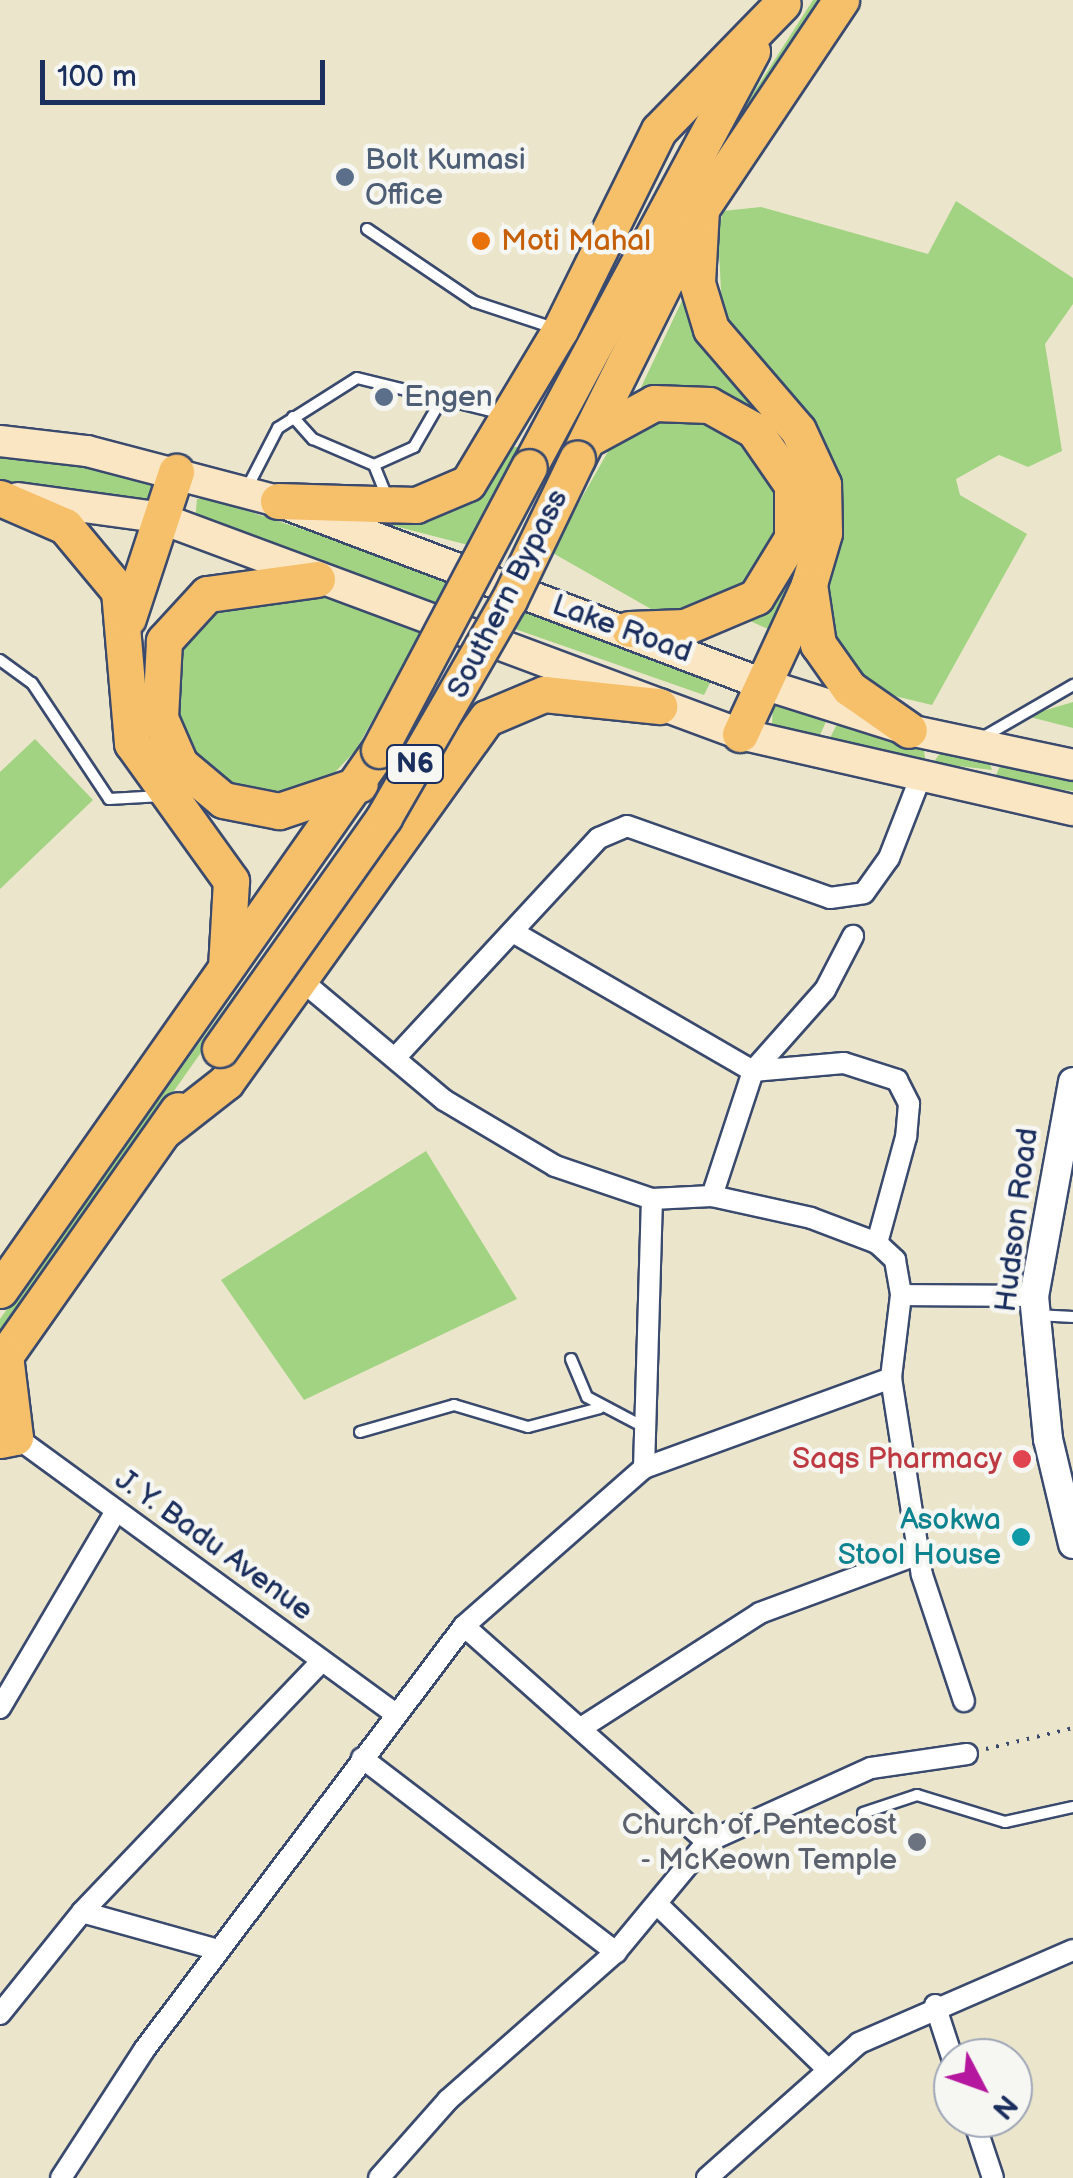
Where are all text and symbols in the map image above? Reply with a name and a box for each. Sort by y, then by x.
scale bar [45,40,330,102]
text: 100 m [57,59,137,95]
place label: Bolt Kumasi Office [365,142,526,212]
marker: Bolt Kumasi Office [334,166,356,188]
place label: Moti Mahal [501,223,651,259]
marker: Moti Mahal [470,230,492,252]
place label: Engen [404,379,493,415]
marker: Engen [373,386,395,408]
street label: Southern Bypass [440,484,576,704]
street label: Lake Road [547,587,697,671]
road number: N6 [385,741,445,787]
street label: Hudson Road [988,1126,1046,1314]
place label: Saqs Pharmacy [792,1441,1002,1477]
marker: Saqs Pharmacy [1011,1448,1033,1470]
street label: J. Y. Badu Avenue [108,1461,320,1629]
place label: Asokwa Stool House [838,1502,1001,1572]
marker: Asokwa Stool House [1010,1526,1032,1548]
place label: Church of Pentecost - McKeown Temple [622,1807,897,1878]
marker: Church of Pentecost - McKeown Temple [906,1831,928,1853]
north arrow [933,2038,1033,2138]
text: N [985,2088,1024,2125]

